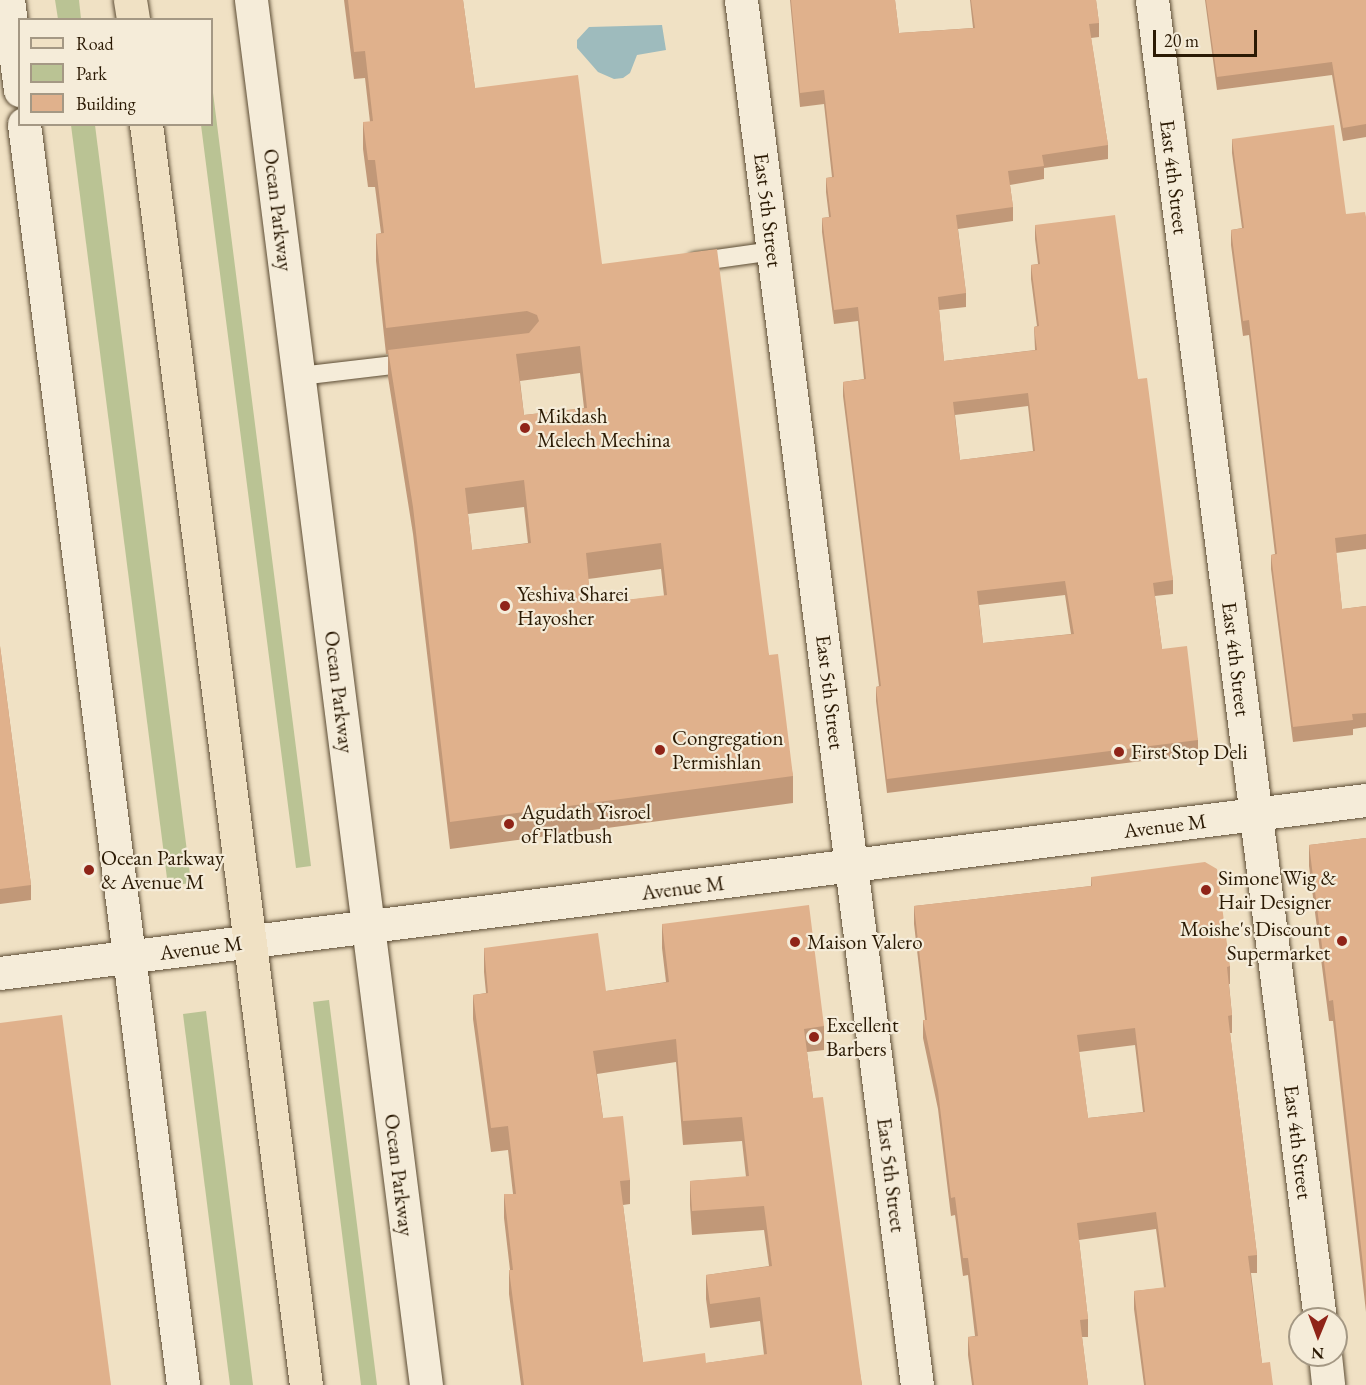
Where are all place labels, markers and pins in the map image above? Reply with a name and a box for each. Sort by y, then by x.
place label: Mikdash Melech Mechina [537,403,671,453]
marker: Mikdash Melech Mechina [518,421,532,435]
place label: Yeshiva Sharei Hayosher [517,581,629,631]
marker: Yeshiva Sharei Hayosher [498,599,512,613]
place label: Congregation Permishlan [672,725,783,775]
place label: First Stop Deli [1131,739,1248,765]
marker: Congregation Permishlan [653,743,667,757]
marker: First Stop Deli [1112,745,1126,759]
place label: Agudath Yisroel of Flatbush [521,799,651,849]
marker: Agudath Yisroel of Flatbush [502,817,516,831]
place label: Ocean Parkway & Avenue M [101,845,224,895]
marker: Ocean Parkway & Avenue M [82,863,96,877]
place label: Simone Wig & Hair Designer [1218,865,1336,915]
marker: Simone Wig & Hair Designer [1199,883,1213,897]
place label: Moishe's Discount Supermarket [1180,916,1330,966]
place label: Maison Valero [807,929,923,955]
marker: Moishe's Discount Supermarket [1335,934,1349,948]
marker: Maison Valero [788,935,802,949]
place label: Excellent Barbers [826,1012,899,1062]
marker: Excellent Barbers [807,1030,821,1044]

